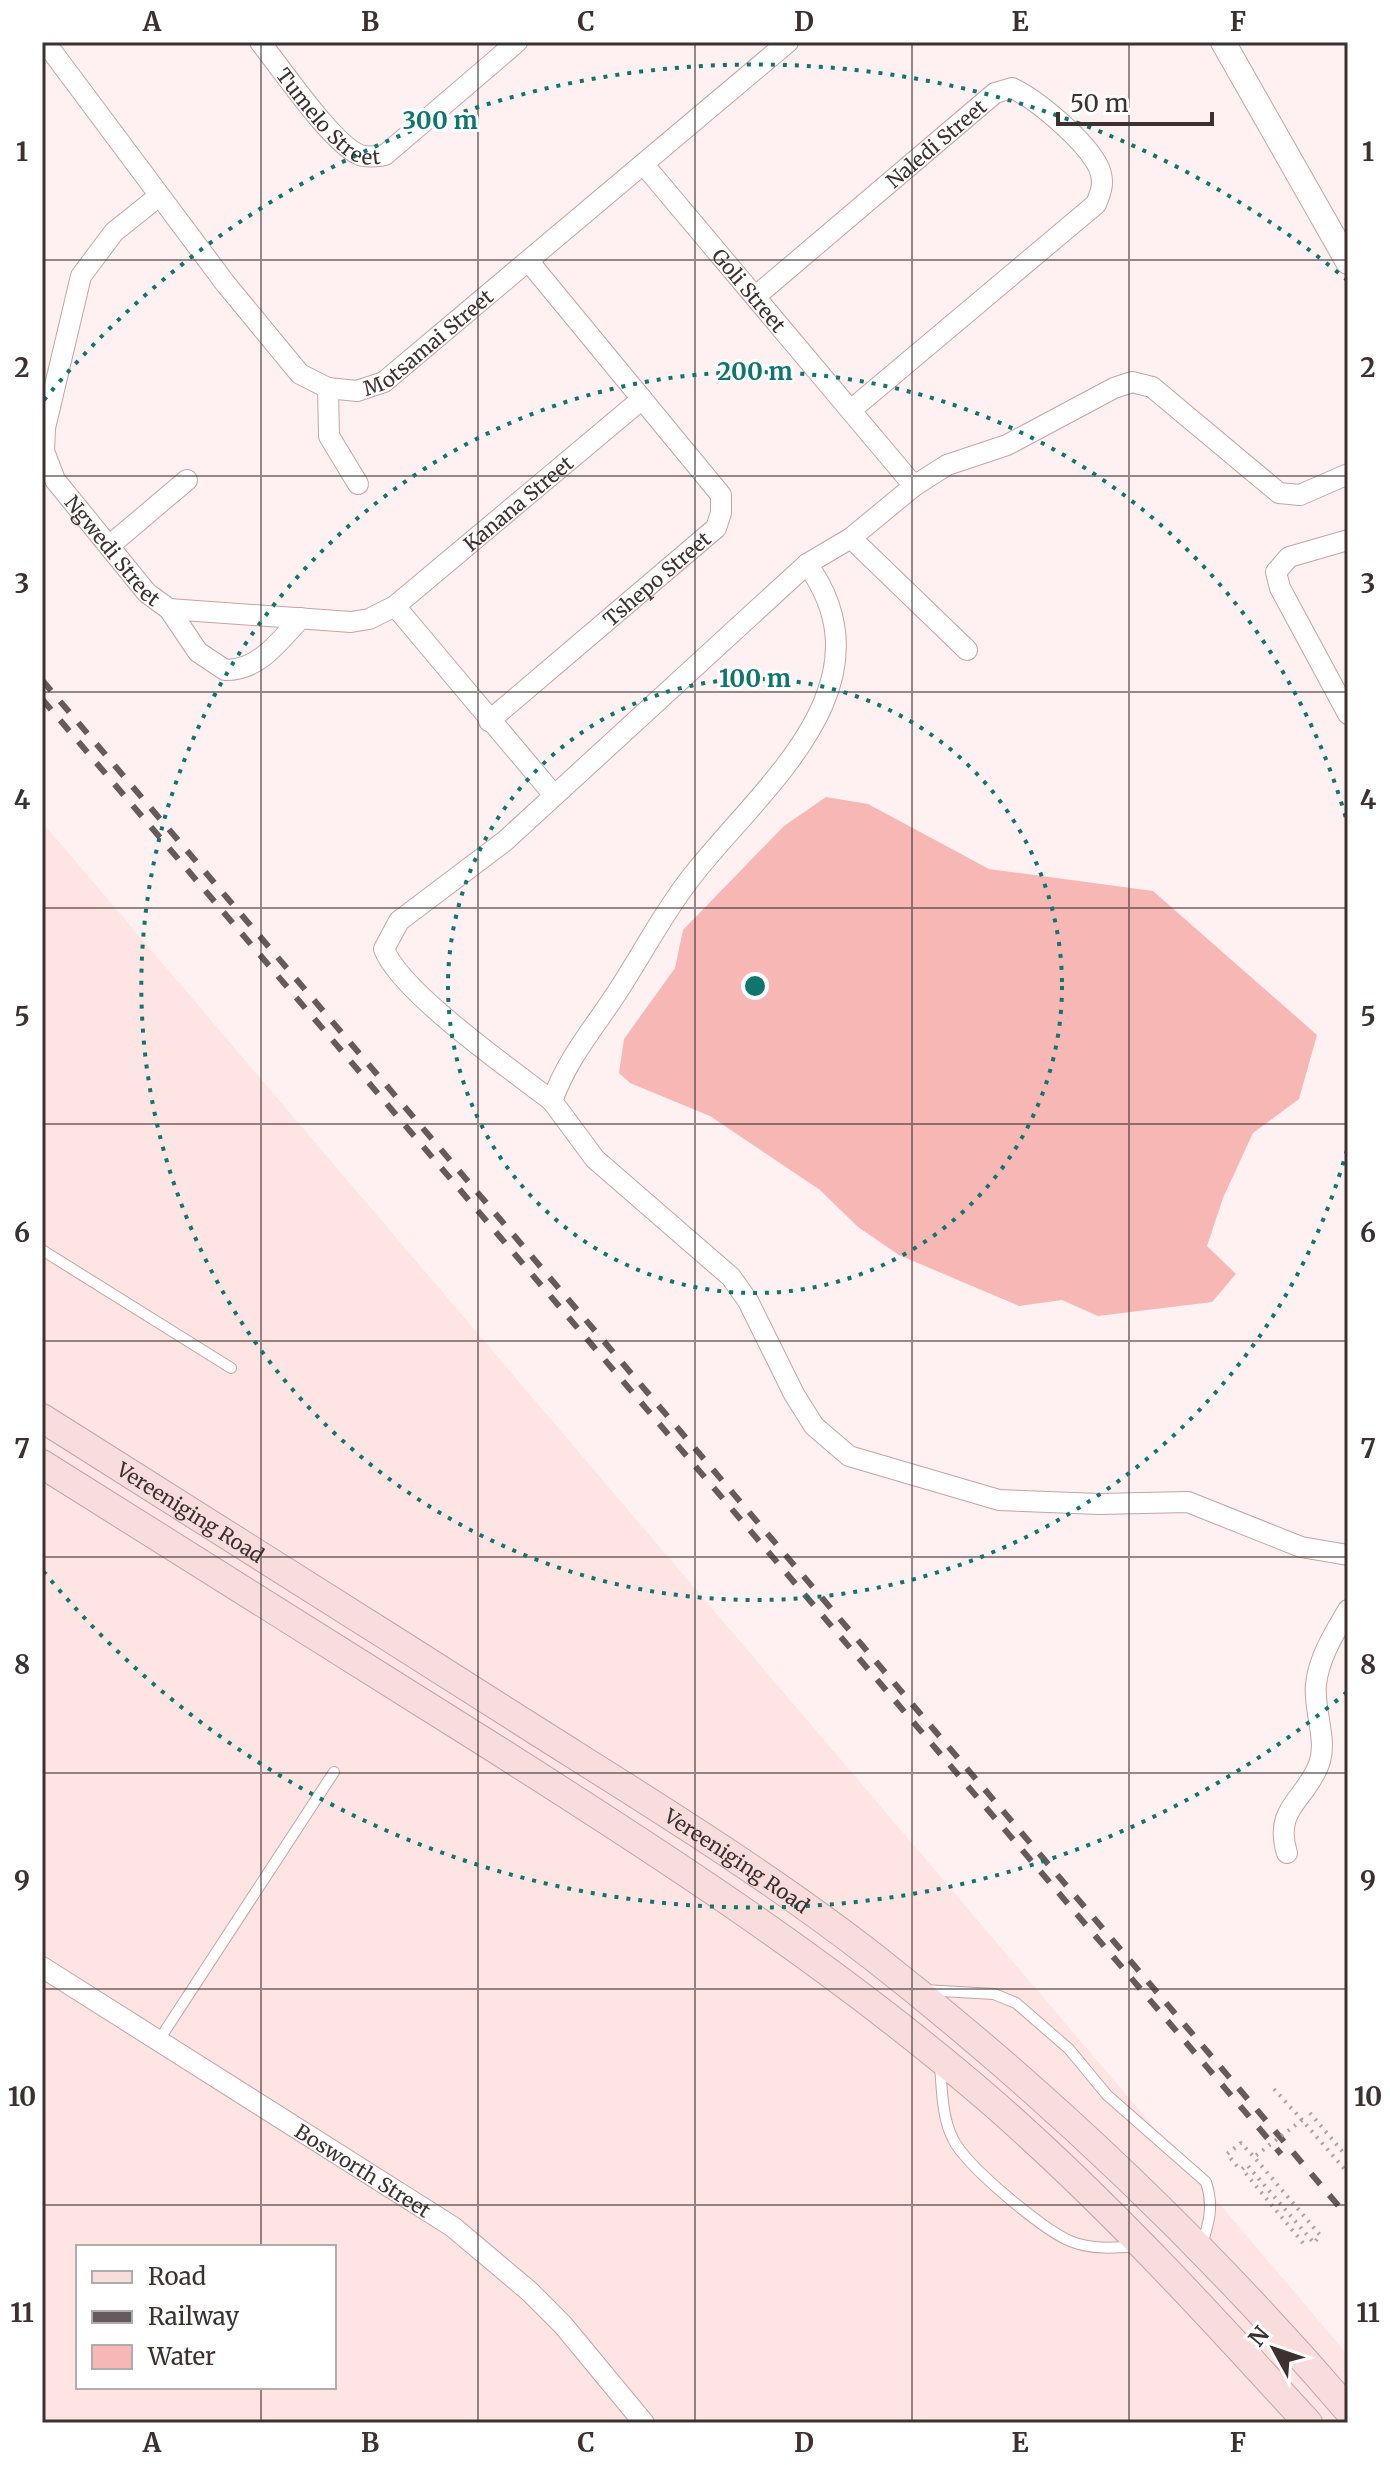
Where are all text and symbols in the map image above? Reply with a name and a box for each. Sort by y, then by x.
text: A [142,5,162,38]
text: B [361,5,379,38]
text: C [577,5,595,38]
text: D [794,5,814,38]
text: E [1012,5,1029,38]
text: F [1230,5,1246,38]
street label: Tumelo Street [272,63,382,169]
scale bar [1058,76,1212,126]
text: 50 m [1070,88,1129,119]
street label: Naledi Street [881,94,991,193]
text: 300 m [402,105,478,136]
text: 1 [16,135,28,168]
text: 1 [1362,135,1374,168]
street label: Goli Street [707,243,791,337]
street label: Motsamai Street [360,283,498,401]
text: 2 [14,351,30,384]
text: 2 [1360,351,1376,384]
text: 200 m [717,356,793,387]
street label: Kanana Street [458,450,578,556]
street label: Ngwedi Street [60,490,165,611]
street label: Tshepo Street [598,526,716,631]
text: 3 [15,567,29,600]
text: 3 [1361,567,1375,600]
text: 100 m [719,663,791,694]
text: 4 [14,783,31,816]
text: 4 [1360,783,1377,816]
centre of rings [741,972,769,1000]
text: 5 [14,1000,30,1033]
text: 5 [1360,1000,1376,1033]
text: 6 [14,1216,30,1249]
text: 6 [1360,1216,1376,1249]
text: 7 [14,1432,30,1465]
text: 7 [1360,1432,1376,1465]
street label: Vereeniging Road [112,1456,269,1568]
text: 8 [14,1648,30,1681]
text: 8 [1360,1648,1376,1681]
street label: Vereeniging Road [659,1802,814,1918]
text: 9 [14,1864,30,1897]
text: 9 [1360,1864,1376,1897]
text: 10 [8,2080,36,2113]
text: 10 [1354,2080,1382,2113]
street label: Bosworth Street [291,2118,436,2222]
legend [76,2245,336,2389]
text: Road [148,2261,206,2292]
text: 11 [10,2296,34,2329]
text: 11 [1356,2296,1380,2329]
text: Railway [148,2301,239,2332]
north arrow [1234,2309,1314,2389]
text: N [1242,2320,1275,2352]
text: Water [147,2341,216,2372]
text: A [142,2426,162,2459]
text: B [361,2426,379,2459]
text: C [577,2426,595,2459]
text: D [794,2426,814,2459]
text: E [1012,2426,1029,2459]
text: F [1230,2426,1246,2459]

